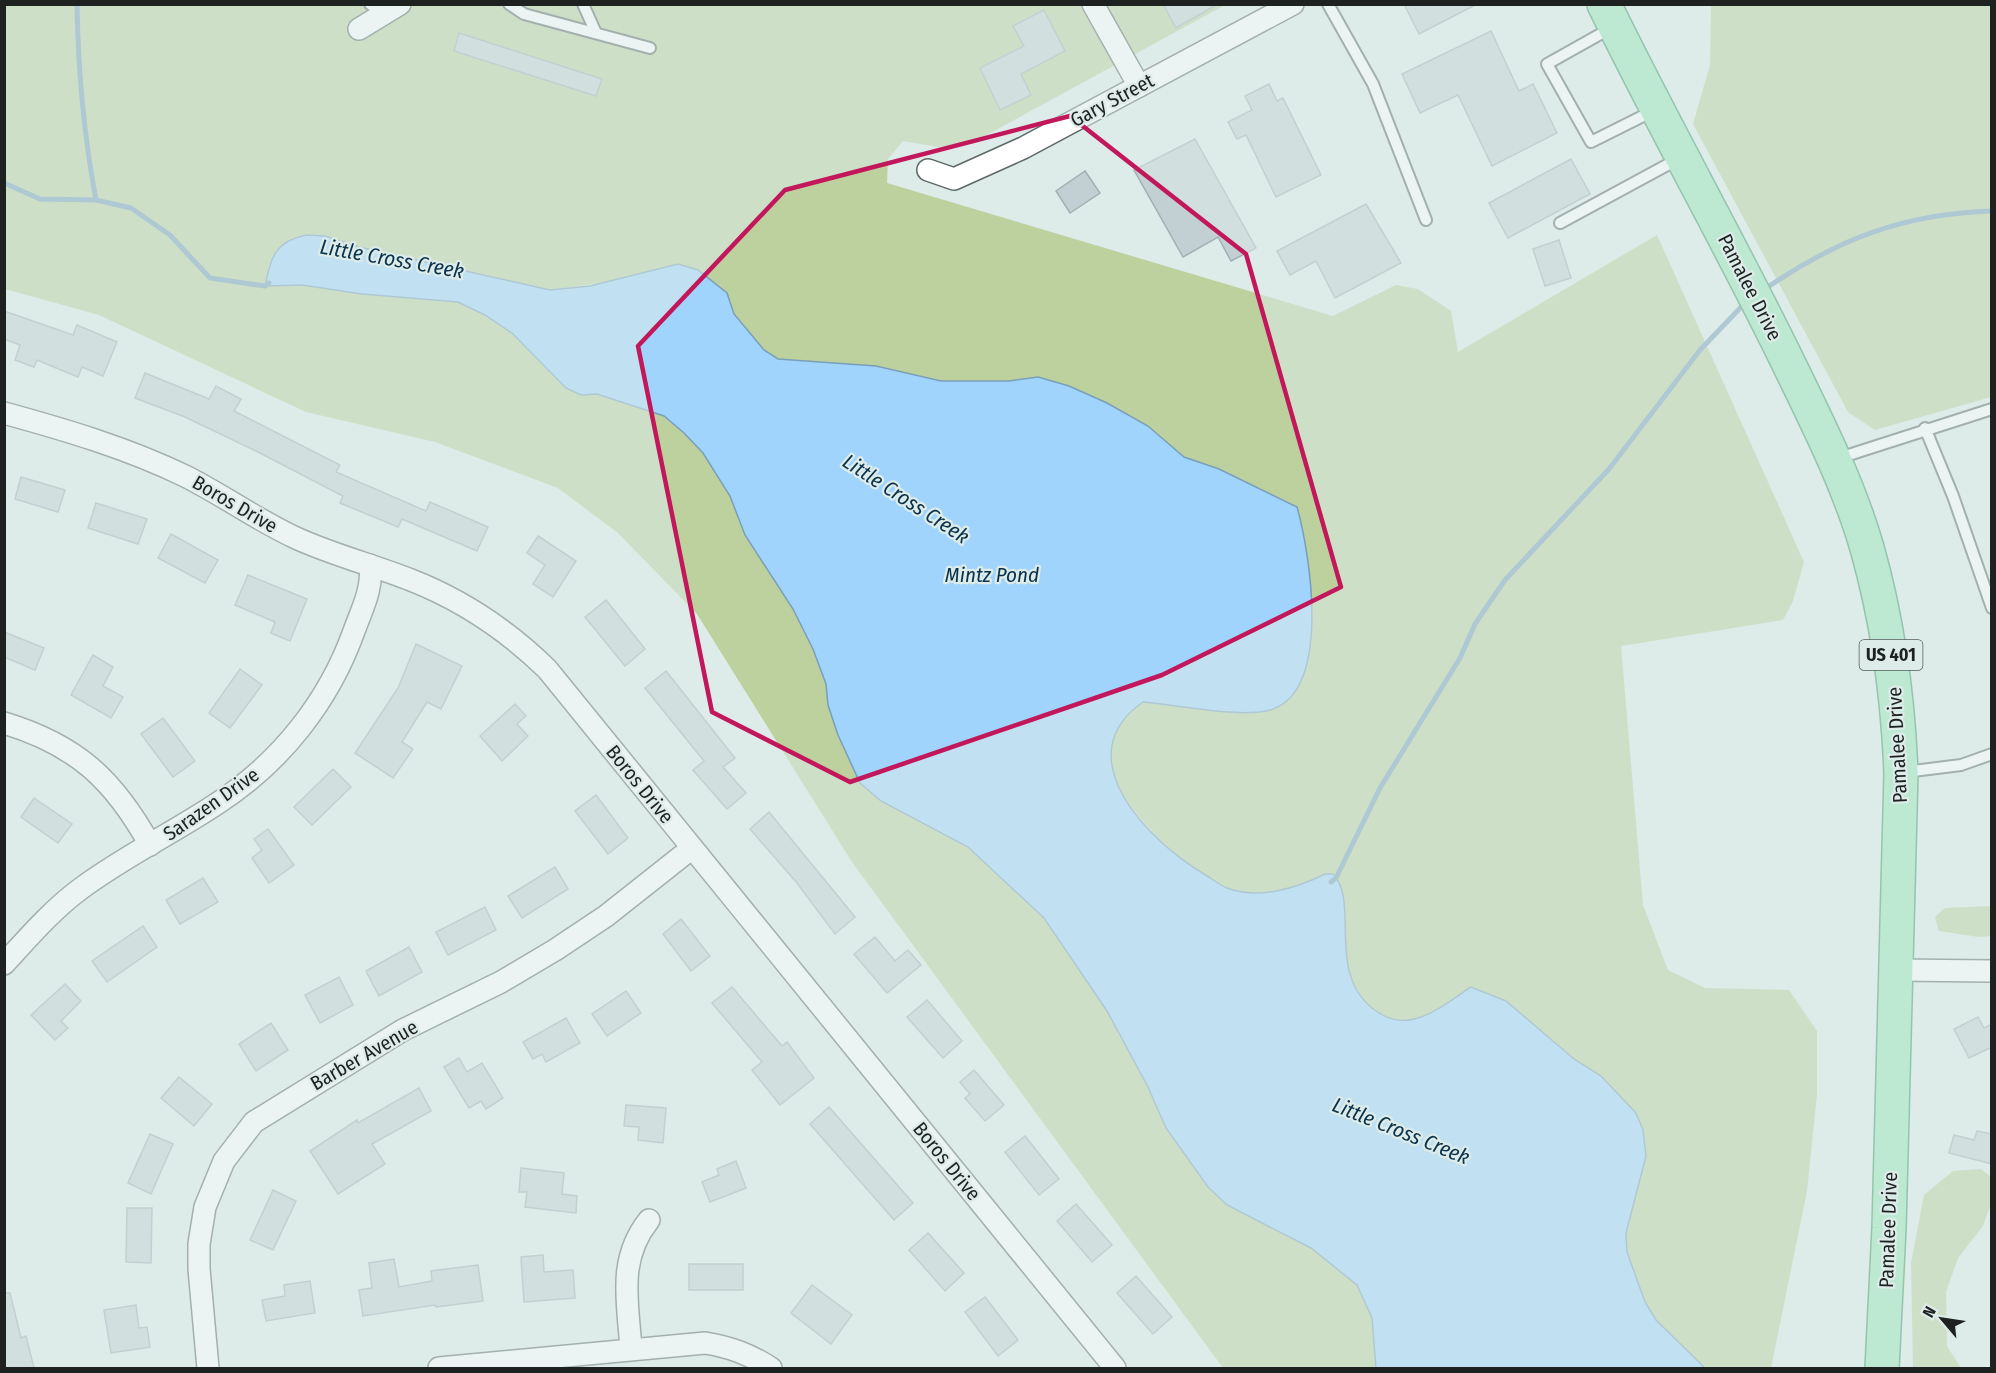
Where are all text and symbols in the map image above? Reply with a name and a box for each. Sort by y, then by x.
street label: Gary Street [1066,68,1158,132]
street label: Pamalee Drive [1713,230,1787,344]
water label: Little Cross Creek [318,234,466,284]
water label: Little Cross Creek [838,448,974,550]
street label: Boros Drive [188,470,282,538]
water label: Mintz Pond [945,562,1039,588]
road number: US 401 [1860,640,1922,670]
street label: Pamalee Drive [1882,686,1912,804]
street label: Boros Drive [601,740,679,828]
street label: Sarazen Drive [159,762,263,846]
street label: Barber Avenue [306,1015,422,1095]
water label: Little Cross Creek [1329,1092,1473,1170]
street label: Boros Drive [908,1117,986,1205]
street label: Pamalee Drive [1874,1172,1902,1288]
north arrow [1912,1289,1972,1349]
text: N [1919,1303,1940,1321]

